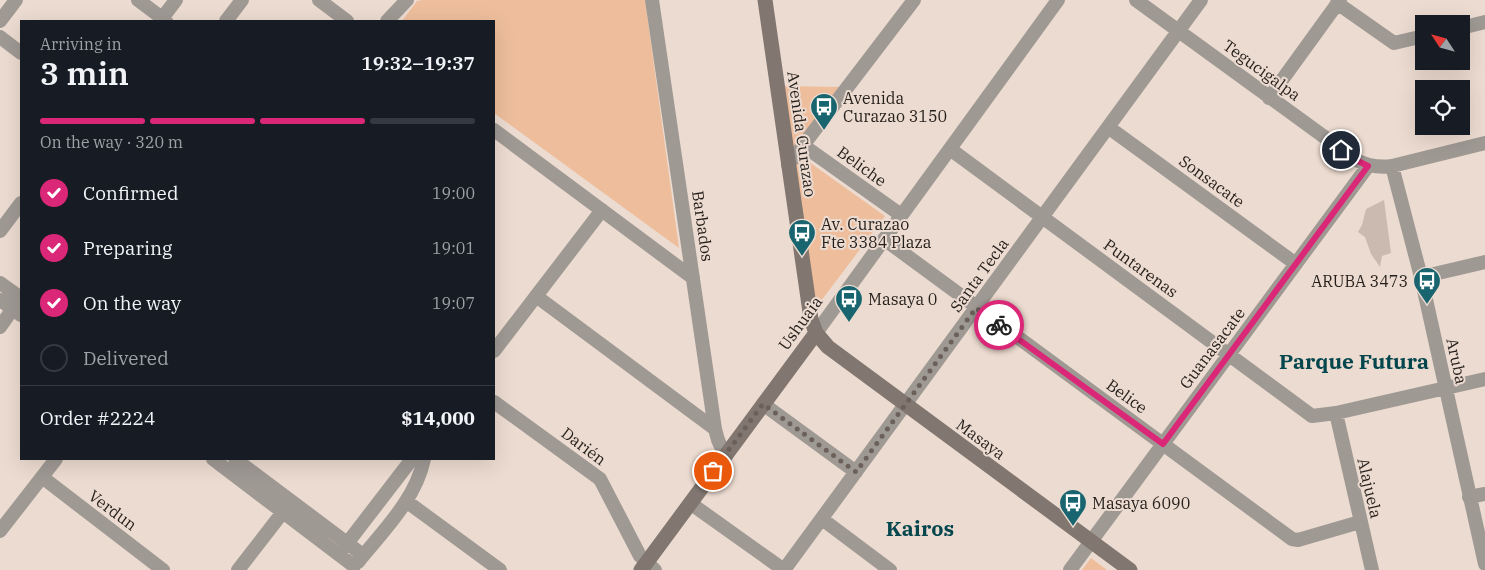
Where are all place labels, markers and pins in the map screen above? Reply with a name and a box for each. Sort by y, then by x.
place label: Avenida Curazao 3150 [843,88,947,126]
bus stop icon: Avenida Curazao 3150 [809,92,839,131]
pin [1320,129,1362,171]
place label: Av. Curazao Fte 3384 Plaza [821,214,932,252]
bus stop icon: Av. Curazao Fte 3384 Plaza [787,218,817,257]
bus stop icon: ARUBA 3473 [1412,266,1442,305]
place label: ARUBA 3473 [1311,271,1408,291]
bus stop icon: Masaya 0 [834,284,864,323]
place label: Masaya 0 [868,289,937,309]
pin [692,450,734,492]
bus stop icon: Masaya 6090 [1058,488,1088,527]
place label: Masaya 6090 [1092,493,1190,513]

